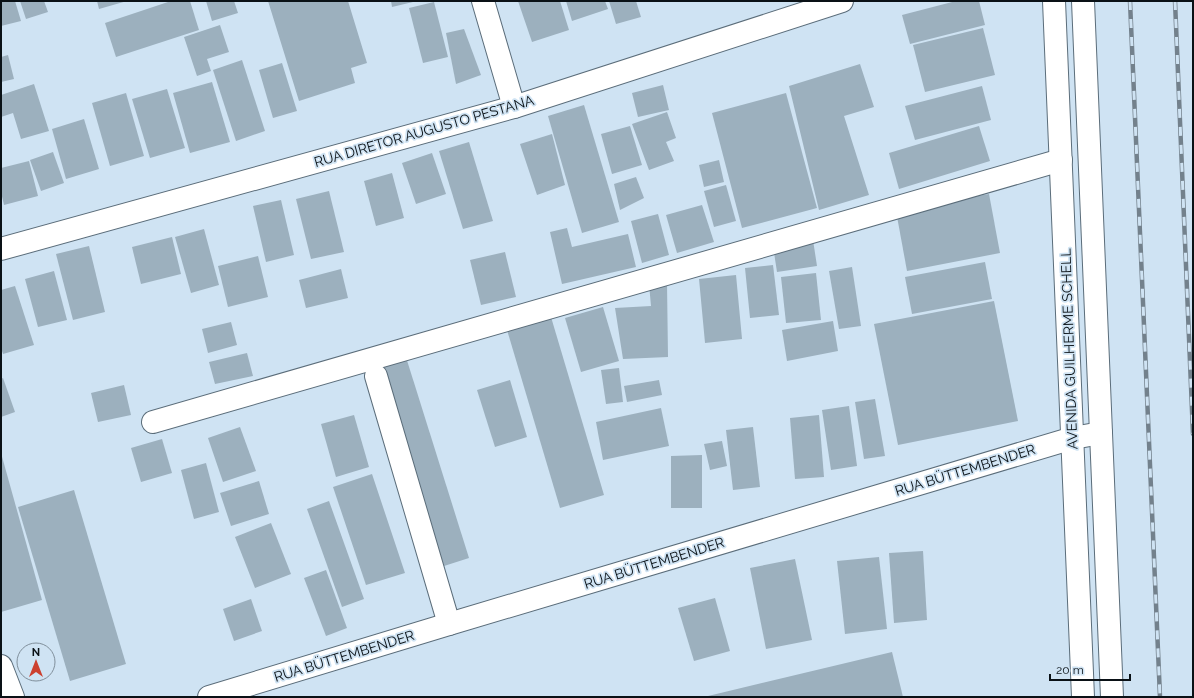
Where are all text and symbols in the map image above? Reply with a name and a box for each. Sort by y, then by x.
street label: RUA DIRETOR AUGUSTO PESTANA [312,92,536,170]
street label: AVENIDA GUILHERME SCHELL [1057,248,1081,450]
street label: RUA BÜTTEMBENDER [892,439,1037,499]
street label: RUA BÜTTEMBENDER [581,532,726,592]
street label: RUA BÜTTEMBENDER [271,625,416,685]
north arrow [16,642,56,682]
text: N [32,646,40,659]
scale bar [1050,656,1130,682]
text: 20 m [1056,663,1084,677]

